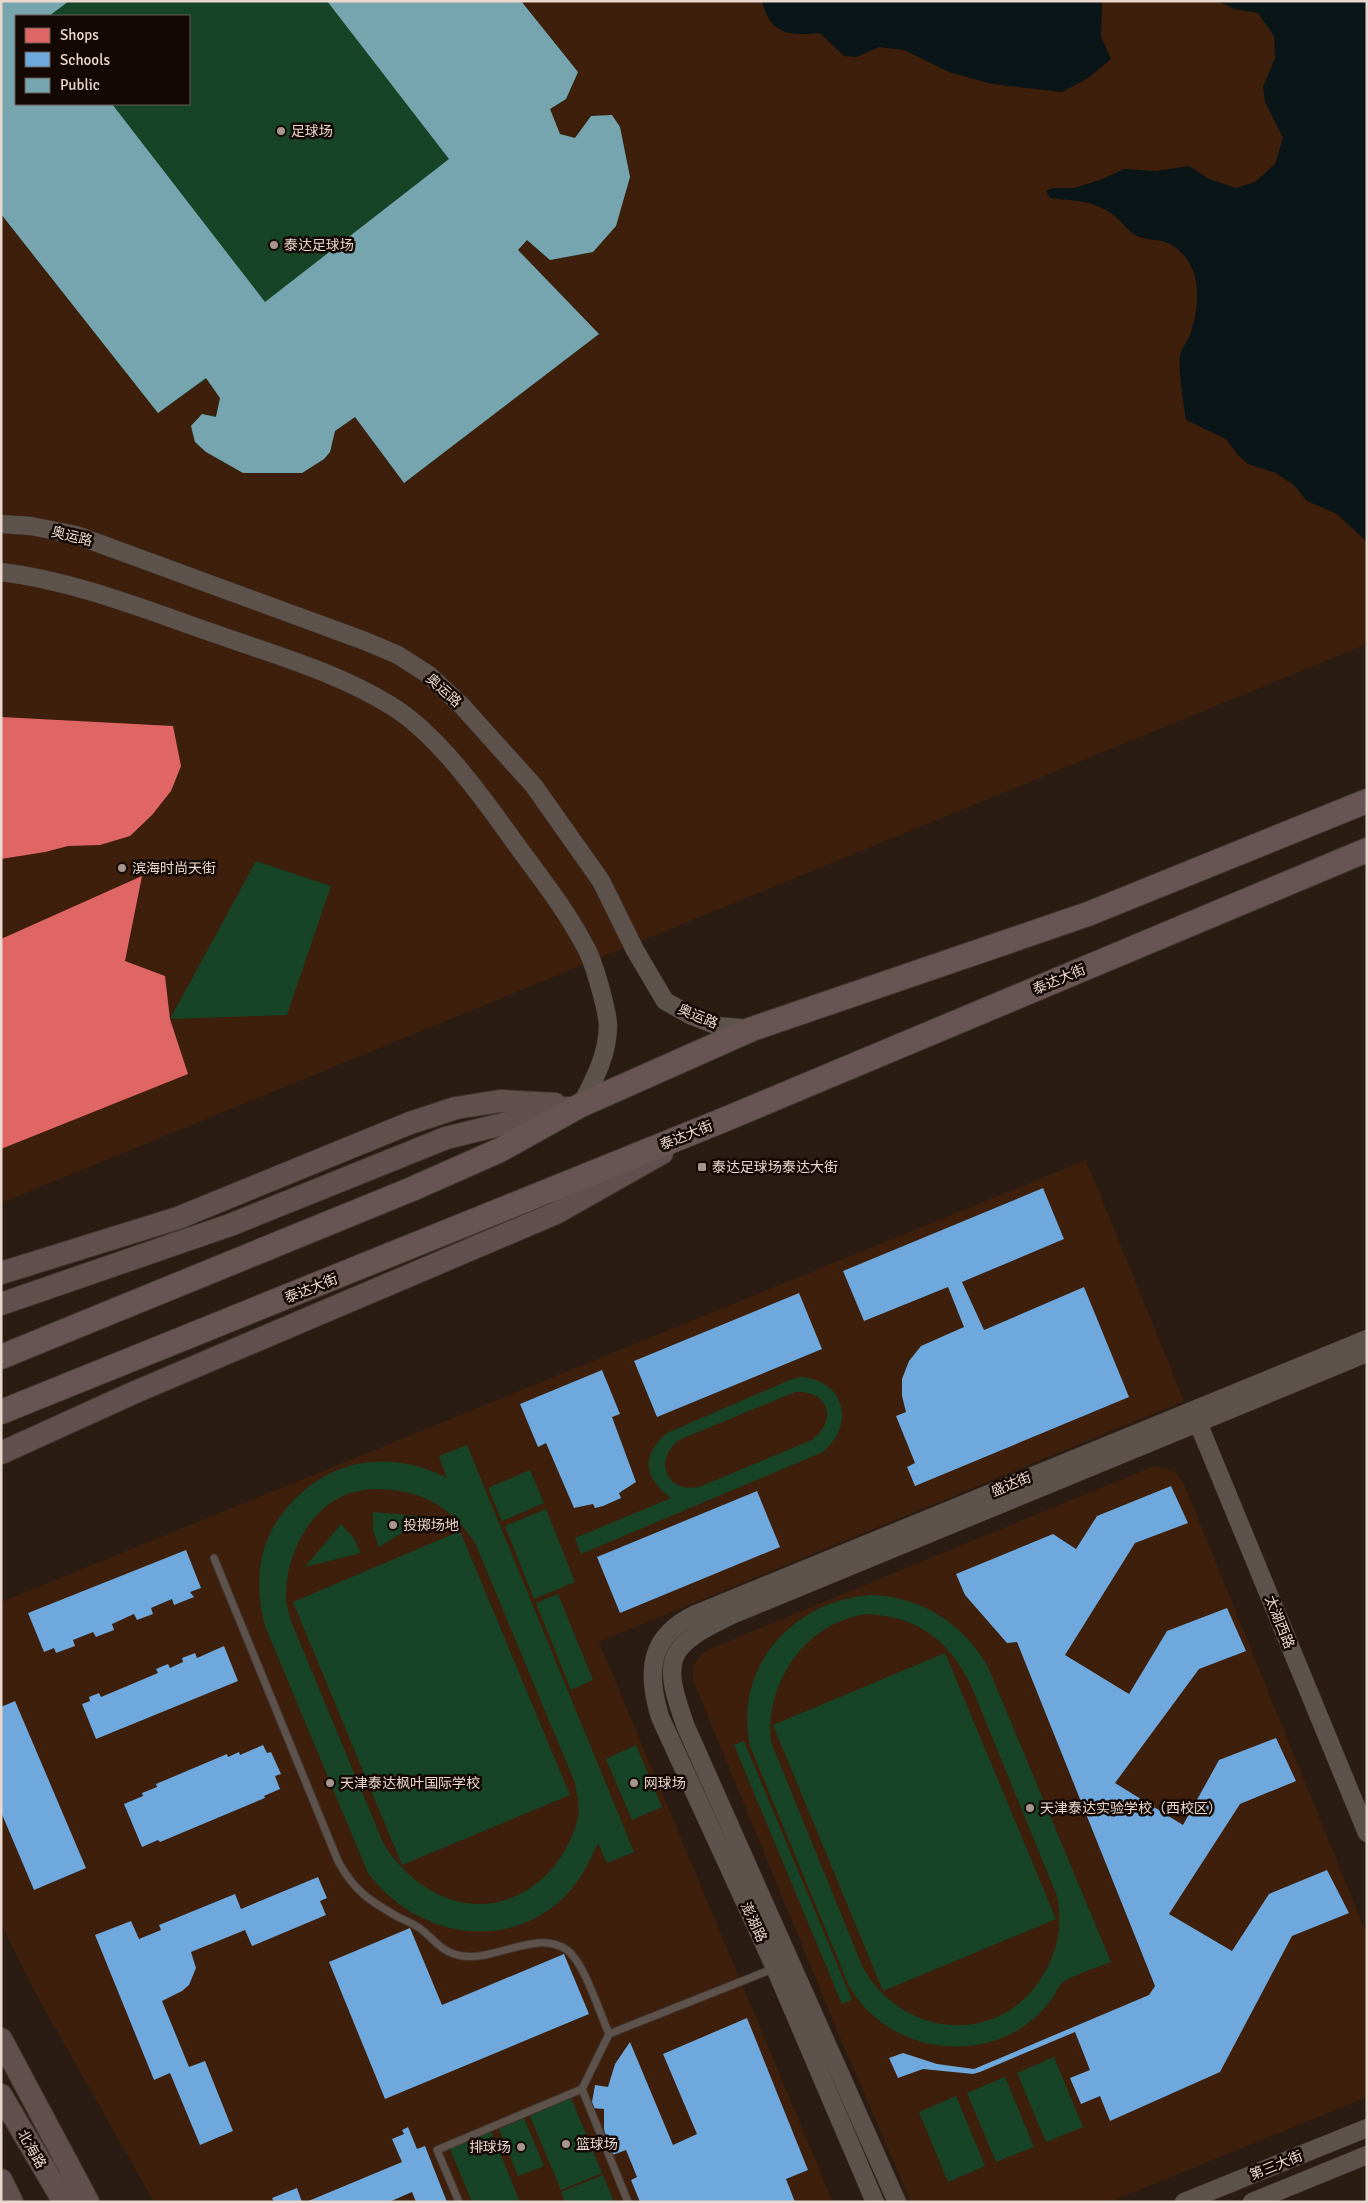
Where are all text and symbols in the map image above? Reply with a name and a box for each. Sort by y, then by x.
legend [15,15,190,105]
text: Shops [60,26,99,44]
text: Schools [60,51,111,69]
text: Public [60,76,100,94]
place label: 足球场 [291,123,333,140]
marker: 足球场 [275,125,287,137]
place label: 泰达足球场 [284,237,354,254]
marker: 泰达足球场 [268,239,280,251]
street label: 奥运路 [49,523,94,550]
street label: 奥运路 [422,670,465,711]
place label: 滨海时尚天街 [132,860,216,877]
marker: 滨海时尚天街 [116,862,128,874]
street label: 泰达大街 [1030,961,1088,998]
street label: 奥运路 [675,1000,720,1032]
street label: 泰达大街 [657,1117,715,1154]
place label: 泰达足球场泰达大街 [712,1159,838,1176]
marker: 泰达足球场泰达大街 [696,1161,708,1173]
street label: 泰达大街 [282,1270,340,1307]
street label: 盛达街 [989,1469,1034,1500]
place label: 投掷场地 [403,1517,459,1534]
marker: 投掷场地 [387,1519,399,1531]
street label: 太湖西路 [1261,1593,1298,1651]
place label: 天津泰达枫叶国际学校 [340,1775,480,1792]
place label: 网球场 [644,1775,686,1792]
marker: 天津泰达枫叶国际学校 [324,1777,336,1789]
marker: 网球场 [628,1777,640,1789]
place label: 天津泰达实验学校（西校区） [1040,1800,1222,1817]
marker: 天津泰达实验学校（西校区） [1024,1802,1036,1814]
street label: 澎湖路 [737,1900,770,1945]
street label: 北海路 [14,2127,49,2172]
place label: 篮球场 [576,2136,618,2153]
marker: 篮球场 [560,2138,572,2150]
place label: 排球场 [469,2139,511,2156]
marker: 排球场 [515,2141,527,2153]
street label: 第三大街 [1247,2147,1305,2184]

